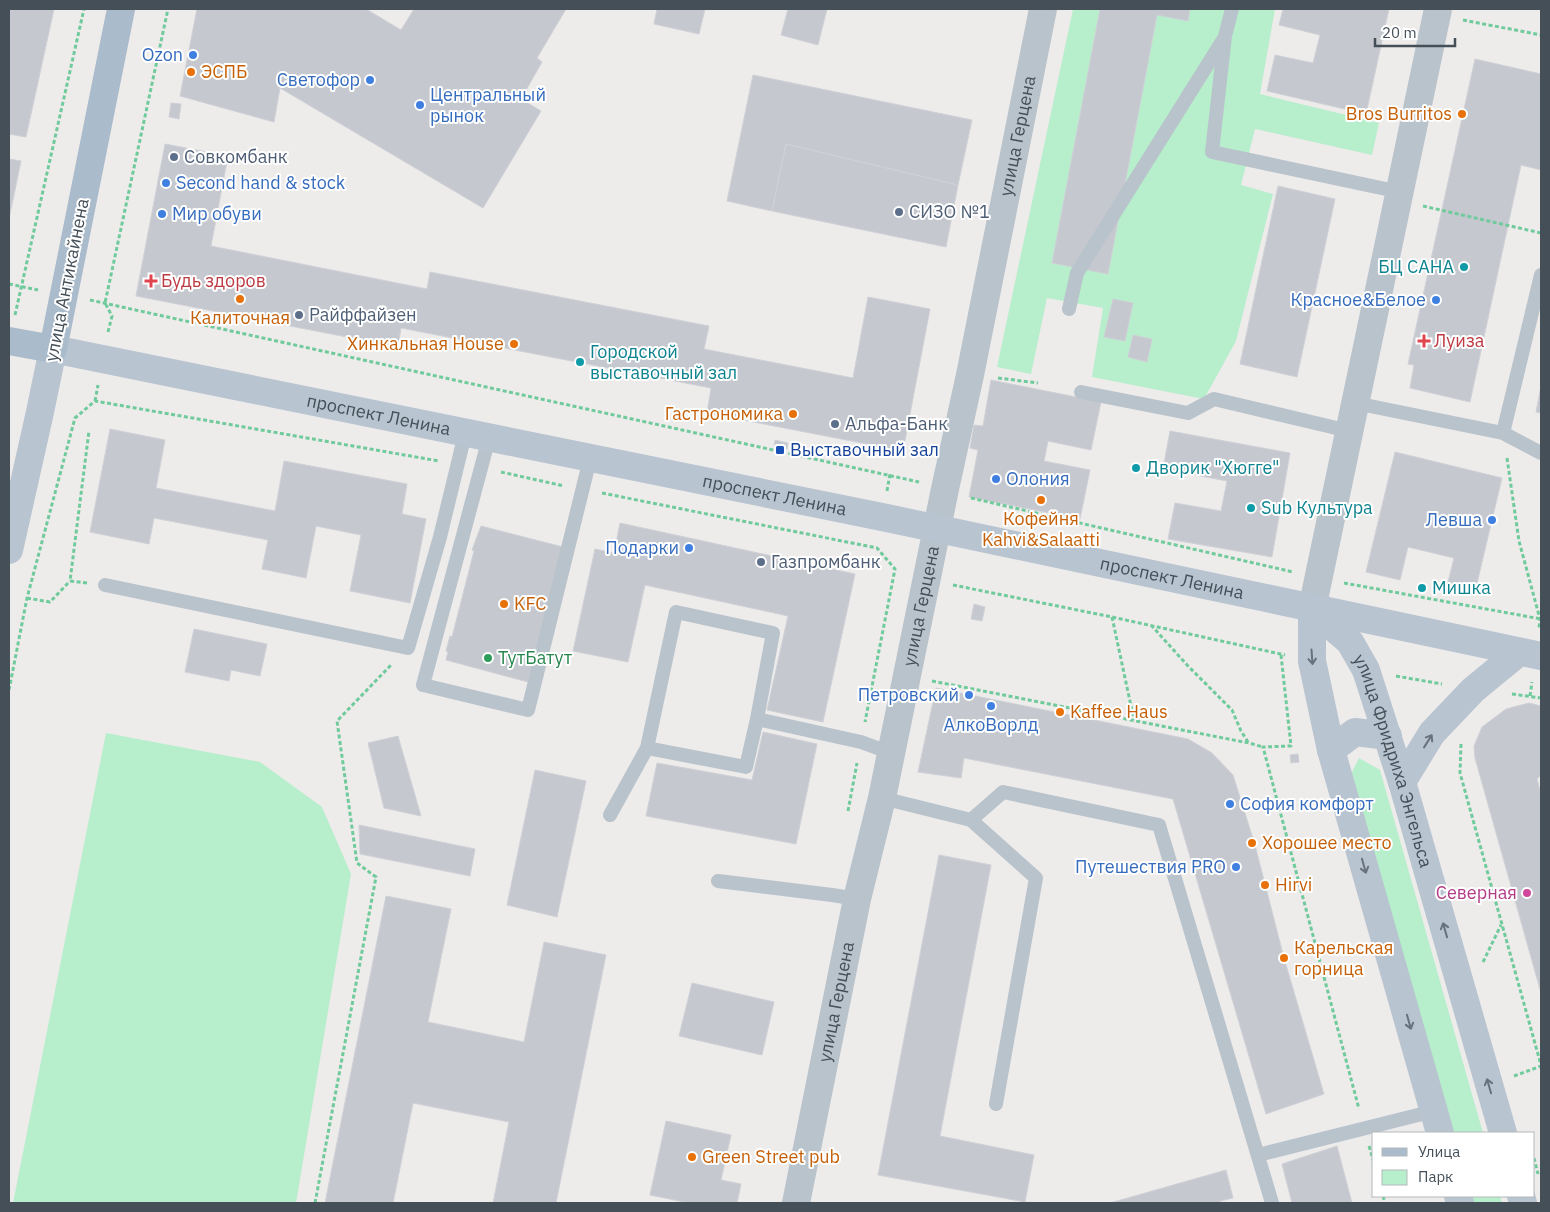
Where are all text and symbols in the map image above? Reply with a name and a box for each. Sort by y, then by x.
scale bar [1375,15,1455,47]
text: 20 m [1382,23,1417,42]
place label: Ozon [142,43,183,66]
marker: Ozon [187,49,199,61]
place label: ЭСПБ [201,60,247,83]
marker: ЭСПБ [185,66,197,78]
place label: Светофор [277,68,360,91]
street label: улица Герцена [994,73,1041,198]
marker: Светофор [364,74,376,86]
place label: Центральный рынок [430,83,546,127]
marker: Центральный рынок [414,99,426,111]
place label: Bros Burritos [1346,102,1452,125]
marker: Bros Burritos [1456,108,1468,120]
place label: Совкомбанк [184,145,288,168]
marker: Совкомбанк [168,151,180,163]
place label: Second hand & stock [176,171,346,194]
marker: Second hand & stock [160,177,172,189]
street label: улица Антикайнена [39,196,94,364]
place label: СИЗО №1 [909,200,990,223]
place label: Мир обуви [172,202,262,225]
marker: СИЗО №1 [893,206,905,218]
marker: Мир обуви [156,208,168,220]
place label: БЦ САНА [1378,255,1454,278]
marker: БЦ САНА [1458,261,1470,273]
place label: Будь здоров [161,269,266,292]
marker: Будь здоров [145,275,157,287]
place label: Красное&Белое [1290,288,1426,311]
marker: Калиточная [234,293,246,305]
marker: Красное&Белое [1430,294,1442,306]
place label: Райффайзен [309,303,417,326]
place label: Калиточная [190,306,290,329]
marker: Райффайзен [293,309,305,321]
place label: Луиза [1434,329,1485,352]
place label: Хинкальная House [347,332,504,355]
marker: Луиза [1418,335,1430,347]
marker: Хинкальная House [508,338,520,350]
place label: Городской выставочный зал [590,340,737,384]
marker: Городской выставочный зал [574,356,586,368]
street label: проспект Ленина [305,389,453,440]
place label: Гастрономика [665,402,783,425]
marker: Гастрономика [787,408,799,420]
place label: Альфа-Банк [845,412,948,435]
marker: Альфа-Банк [829,418,841,430]
place label: Выставочный зал [790,438,939,461]
marker: Выставочный зал [774,444,786,456]
place label: Дворик "Хюгге" [1146,456,1280,479]
marker: Дворик "Хюгге" [1130,462,1142,474]
place label: Олония [1006,467,1070,490]
street label: проспект Ленина [701,469,849,521]
marker: Олония [990,473,1002,485]
marker: Кофейня Kahvi&Salaatti [1035,494,1047,506]
place label: Sub Культура [1261,496,1373,519]
marker: Sub Культура [1245,502,1257,514]
place label: Кофейня Kahvi&Salaatti [982,507,1100,551]
place label: Левша [1426,508,1482,531]
marker: Левша [1486,514,1498,526]
place label: Подарки [605,536,679,559]
marker: Подарки [683,542,695,554]
street label: улица Герцена [897,543,944,668]
place label: Газпромбанк [771,550,881,573]
street label: проспект Ленина [1098,551,1246,604]
marker: Газпромбанк [755,556,767,568]
place label: Мишка [1432,576,1491,599]
marker: Мишка [1416,582,1428,594]
place label: KFC [514,592,546,615]
marker: KFC [498,598,510,610]
place label: ТутБатут [498,646,573,669]
one-way arrow [1308,649,1317,665]
street label: улица Фридриха Энгельса [1348,650,1438,871]
marker: ТутБатут [482,652,494,664]
place label: Петровский [858,683,959,706]
marker: Петровский [963,689,975,701]
marker: АлкоВорлд [985,700,997,712]
place label: Kaffee Haus [1070,700,1168,723]
marker: Kaffee Haus [1054,706,1066,718]
place label: АлкоВорлд [944,713,1039,736]
one-way arrow [1423,734,1433,748]
place label: София комфорт [1240,792,1374,815]
marker: София комфорт [1224,798,1236,810]
place label: Хорошее место [1262,831,1392,854]
marker: Хорошее место [1246,837,1258,849]
place label: Путешествия PRO [1075,855,1226,878]
one-way arrow [1360,857,1370,873]
marker: Путешествия PRO [1230,861,1242,873]
place label: Hirvi [1275,873,1312,896]
marker: Hirvi [1259,879,1271,891]
place label: Северная [1436,881,1517,904]
marker: Северная [1521,887,1533,899]
one-way arrow [1439,923,1449,939]
place label: Карельская горница [1294,936,1393,980]
street label: улица Герцена [813,939,859,1064]
marker: Карельская горница [1278,952,1290,964]
one-way arrow [1404,1014,1414,1030]
one-way arrow [1484,1079,1494,1095]
legend [1372,1132,1535,1197]
text: Улица [1418,1142,1460,1161]
place label: Green Street pub [702,1145,840,1168]
marker: Green Street pub [686,1151,698,1163]
text: Парк [1418,1167,1453,1186]

